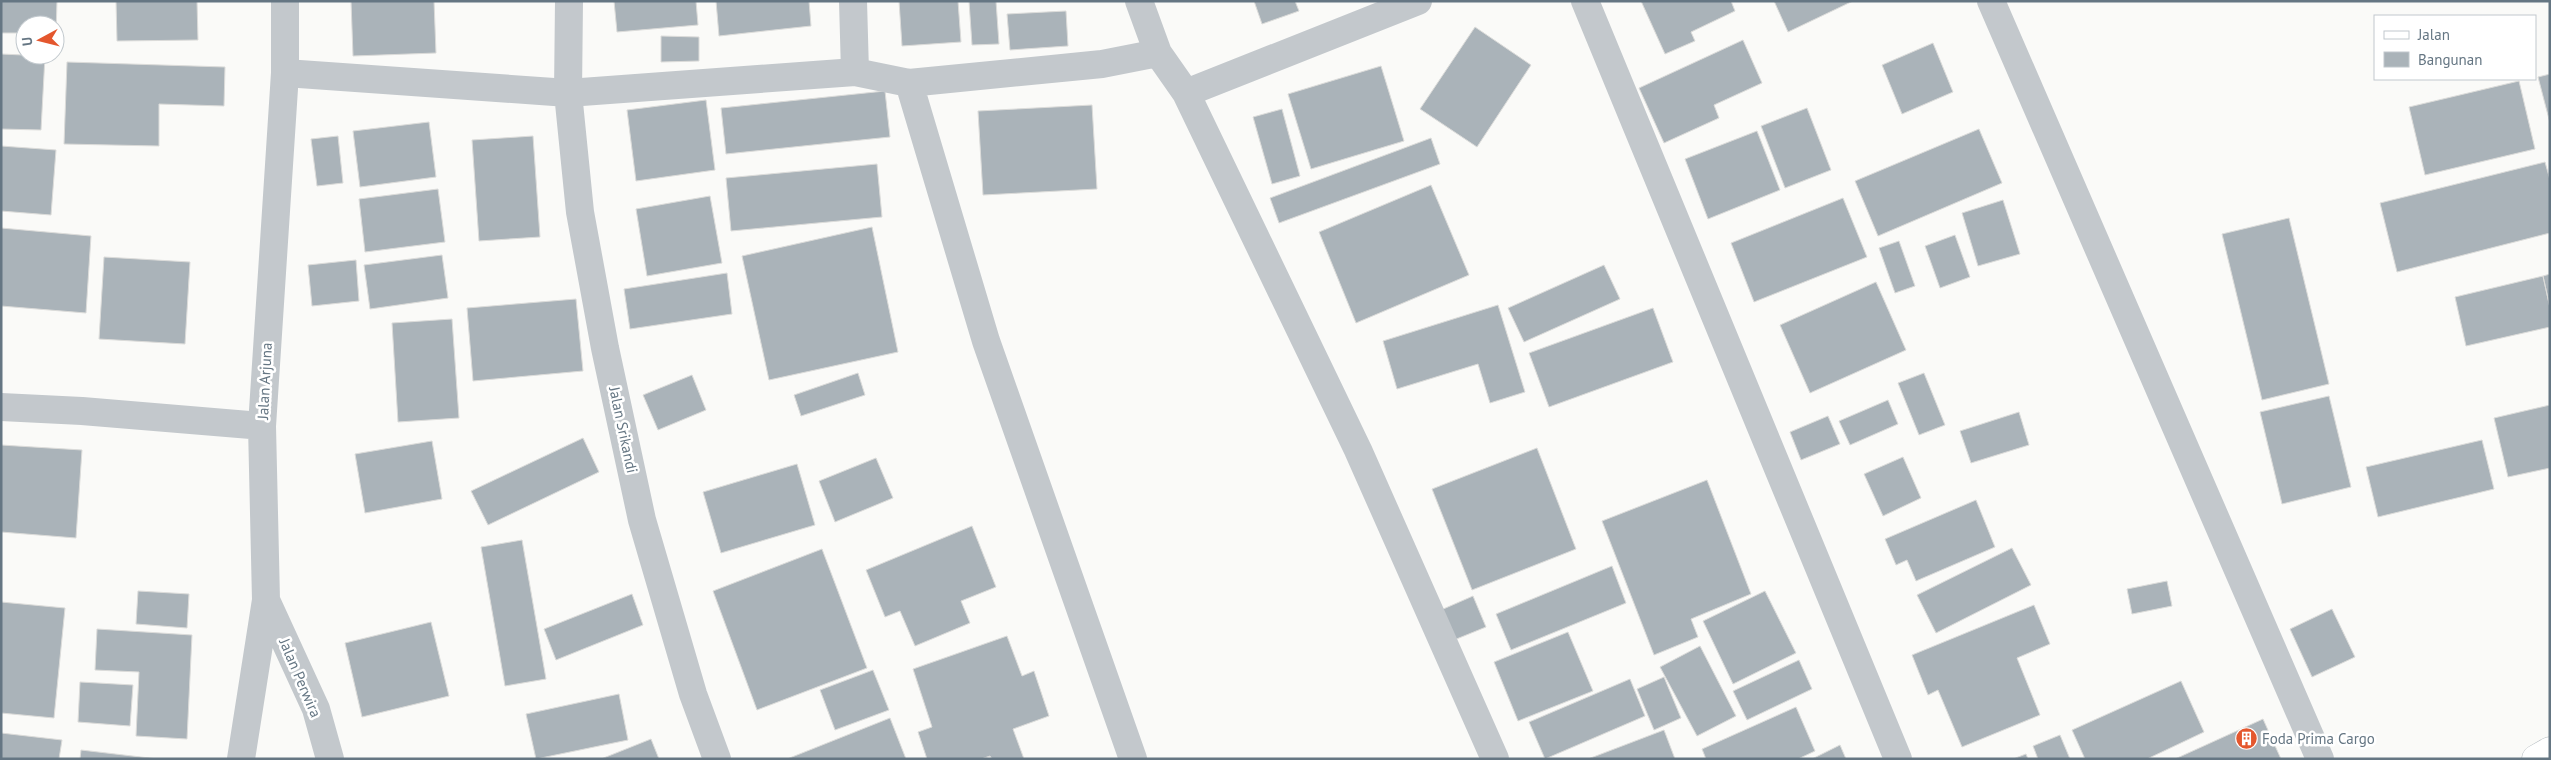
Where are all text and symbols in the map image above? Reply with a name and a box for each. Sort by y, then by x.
north arrow [15,15,65,65]
legend [2374,15,2536,80]
text: Jalan [2417,25,2450,44]
text: U [18,36,37,47]
text: Bangunan [2418,50,2482,69]
street label: Jalan Arjuna [253,342,276,421]
street label: Jalan Srikandi [605,384,642,475]
street label: Jalan Perwira [275,635,326,720]
building icon: Foda Prima Cargo [2234,727,2258,751]
place label: Foda Prima Cargo [2262,729,2375,748]

